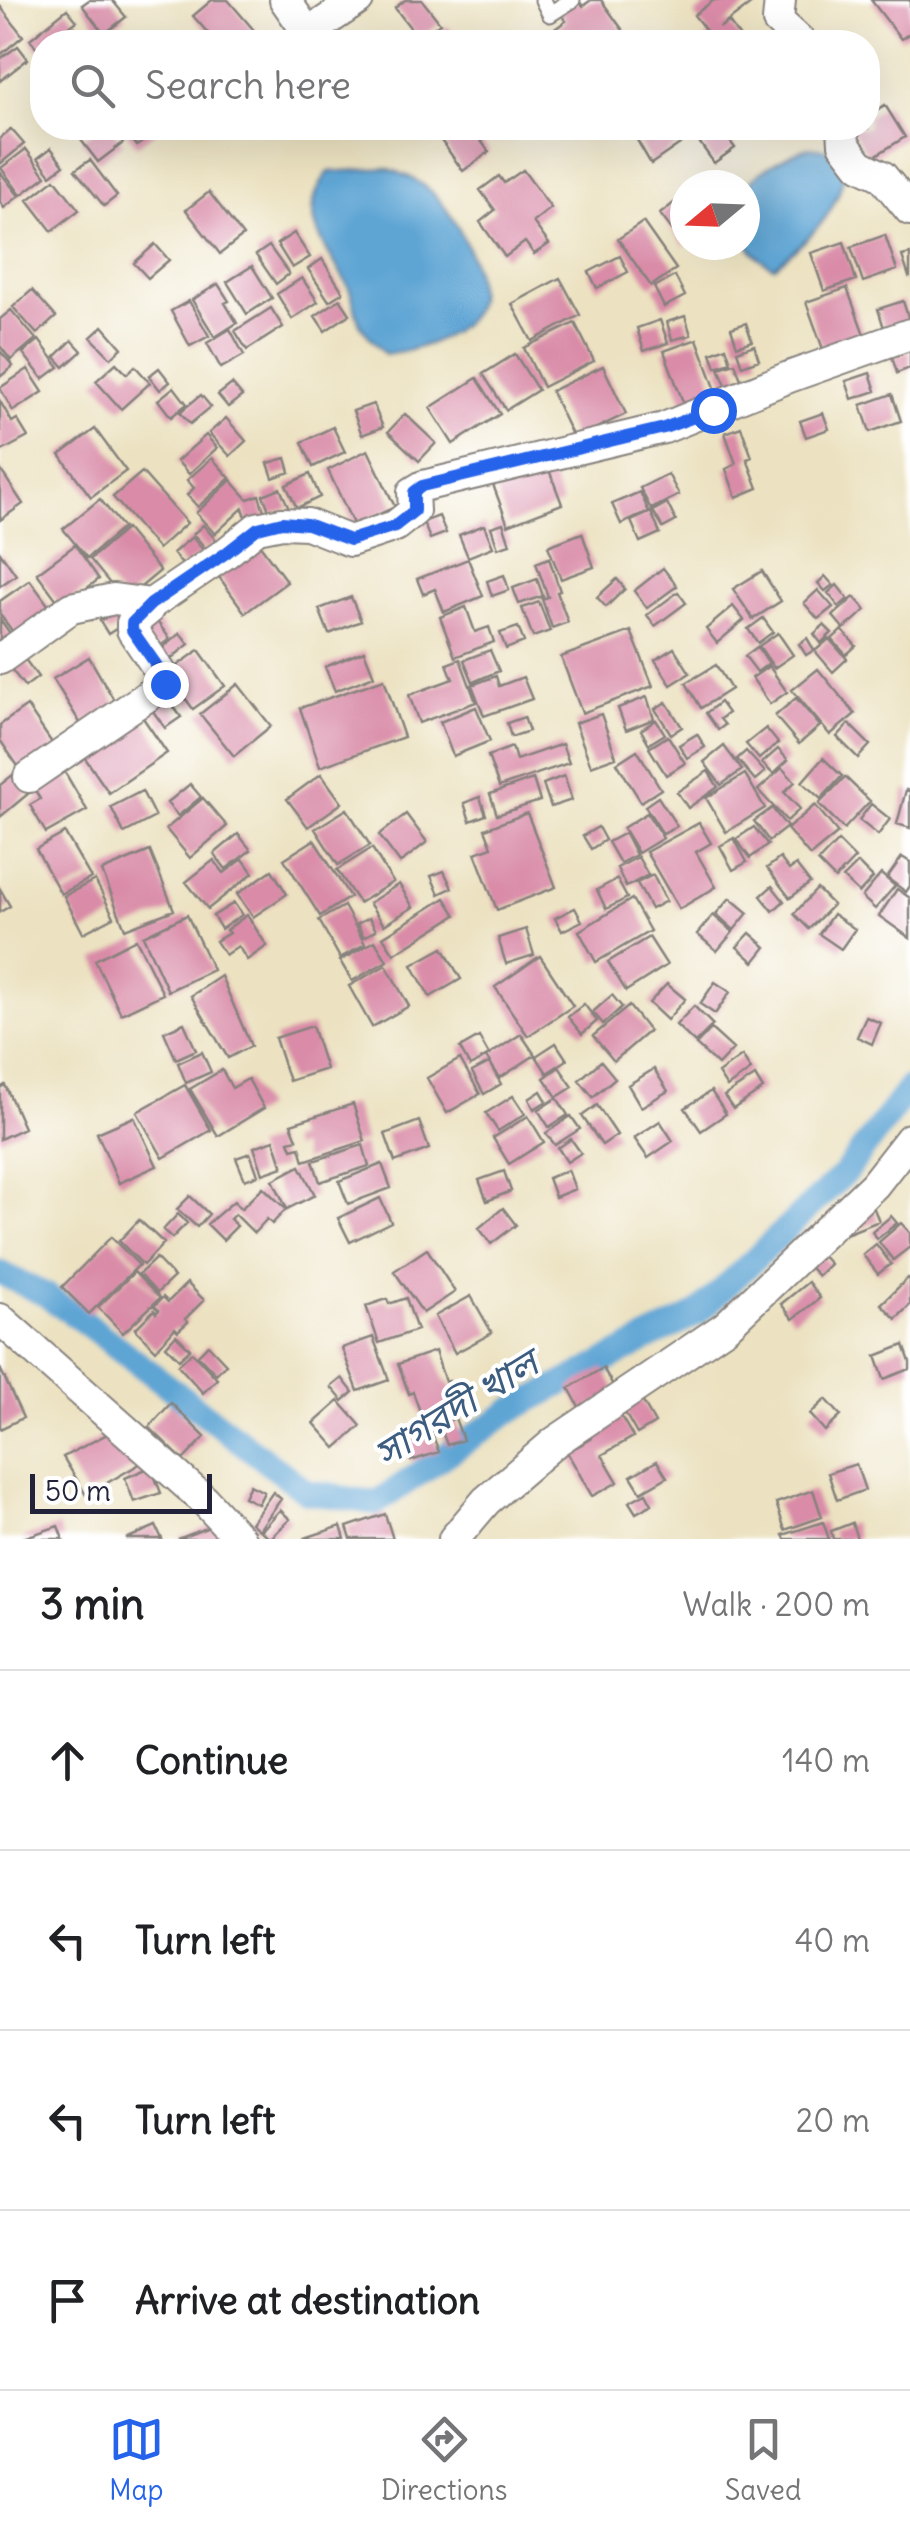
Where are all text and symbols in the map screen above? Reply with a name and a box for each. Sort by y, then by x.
search box [30,30,880,140]
icon: search [65,58,120,113]
text: Search here [145,62,351,109]
north arrow [670,170,760,260]
route start [691,388,737,434]
route end [143,662,189,708]
water label: সাগরদী খাল [365,1335,553,1477]
scale bar [30,1469,212,1514]
text: 50 m [45,1473,111,1509]
text: 3 min [40,1578,144,1630]
text: Walk · 200 m [683,1584,870,1625]
icon: ahead [40,1733,95,1788]
text: Continue [135,1737,288,1784]
text: 140 m [782,1740,870,1781]
icon: left [40,1913,95,1968]
text: Turn left [135,1917,275,1964]
text: 40 m [795,1920,870,1961]
icon: left [40,2093,95,2148]
text: Turn left [135,2097,275,2144]
text: 20 m [796,2100,870,2141]
icon: arrive [40,2273,95,2328]
text: Arrive at destination [135,2277,480,2324]
tab: Map [109,2412,164,2508]
tab: Directions [381,2412,507,2508]
tab: Saved [725,2412,801,2508]

